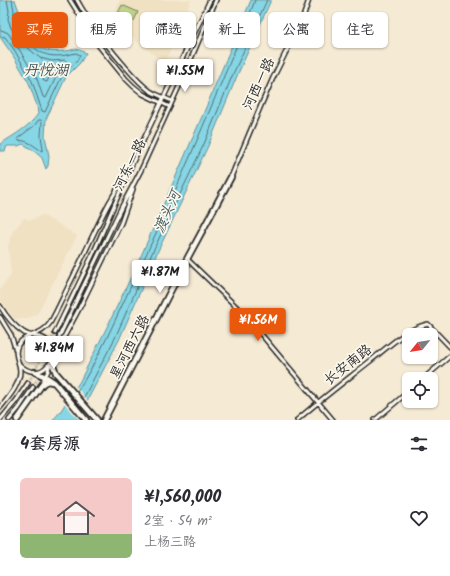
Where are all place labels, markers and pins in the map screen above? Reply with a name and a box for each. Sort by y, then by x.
pin: ¥1.55M [152,59,218,93]
pin: ¥1.87M [127,260,193,294]
pin: ¥1.56M [225,308,291,342]
pin: ¥1.84M [21,336,87,370]

